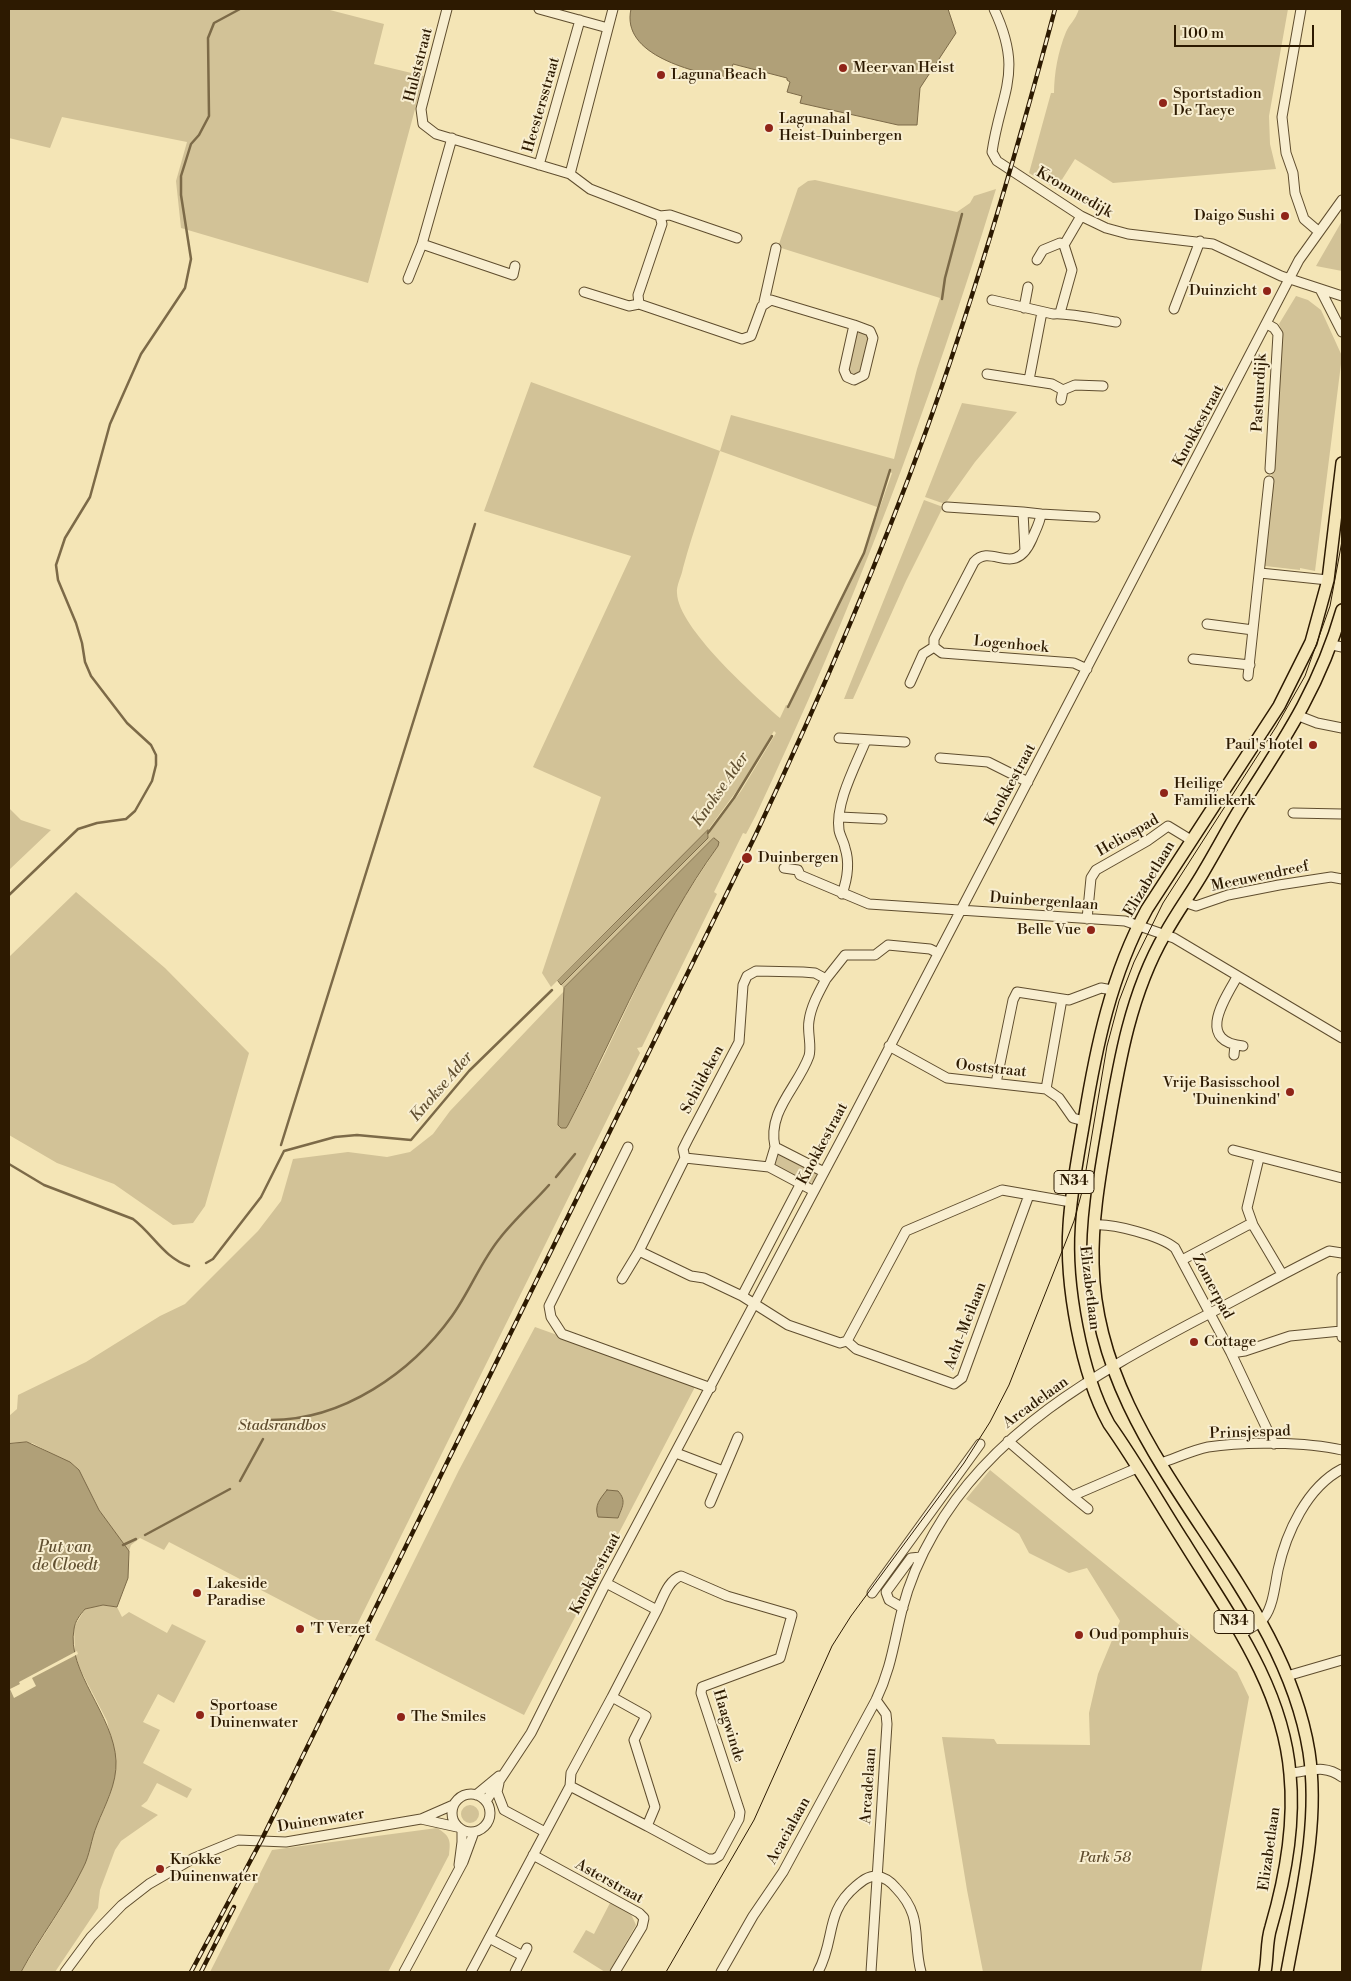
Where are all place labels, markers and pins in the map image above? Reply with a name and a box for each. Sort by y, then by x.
place label: Meer van Heist [853,59,955,77]
marker: Meer van Heist [837,62,849,74]
place label: Laguna Beach [671,66,767,84]
marker: Laguna Beach [655,69,667,81]
place label: Sportstadion De Taeye [1173,85,1262,120]
marker: Sportstadion De Taeye [1157,97,1169,109]
place label: Lagunahal Heist-Duinbergen [779,110,902,145]
marker: Lagunahal Heist-Duinbergen [763,122,775,134]
place label: Daigo Sushi [1194,207,1275,225]
marker: Daigo Sushi [1279,210,1291,222]
place label: Duinzicht [1189,282,1257,300]
marker: Duinzicht [1261,285,1273,297]
place label: Paul's hotel [1225,736,1303,754]
marker: Paul's hotel [1307,739,1319,751]
place label: Heilige Familiekerk [1174,775,1255,810]
marker: Heilige Familiekerk [1158,787,1170,799]
place label: Duinbergen [758,849,839,867]
marker: Duinbergen [740,851,754,865]
place label: Belle Vue [1017,921,1081,939]
marker: Belle Vue [1085,924,1097,936]
place label: Vrije Basisschool 'Duinenkind' [1163,1074,1280,1109]
marker: Vrije Basisschool 'Duinenkind' [1284,1086,1296,1098]
place label: Cottage [1204,1333,1256,1351]
marker: Cottage [1188,1336,1200,1348]
place label: Lakeside Paradise [207,1575,267,1610]
marker: Lakeside Paradise [191,1587,203,1599]
place label: 'T Verzet [310,1620,371,1638]
marker: 'T Verzet [294,1623,306,1635]
place label: Oud pomphuis [1089,1626,1189,1644]
marker: Oud pomphuis [1073,1629,1085,1641]
place label: Sportoase Duinenwater [210,1697,298,1732]
place label: The Smiles [411,1708,486,1726]
marker: Sportoase Duinenwater [194,1709,206,1721]
marker: The Smiles [395,1711,407,1723]
place label: Knokke Duinenwater [170,1851,258,1886]
marker: Knokke Duinenwater [154,1863,166,1875]

